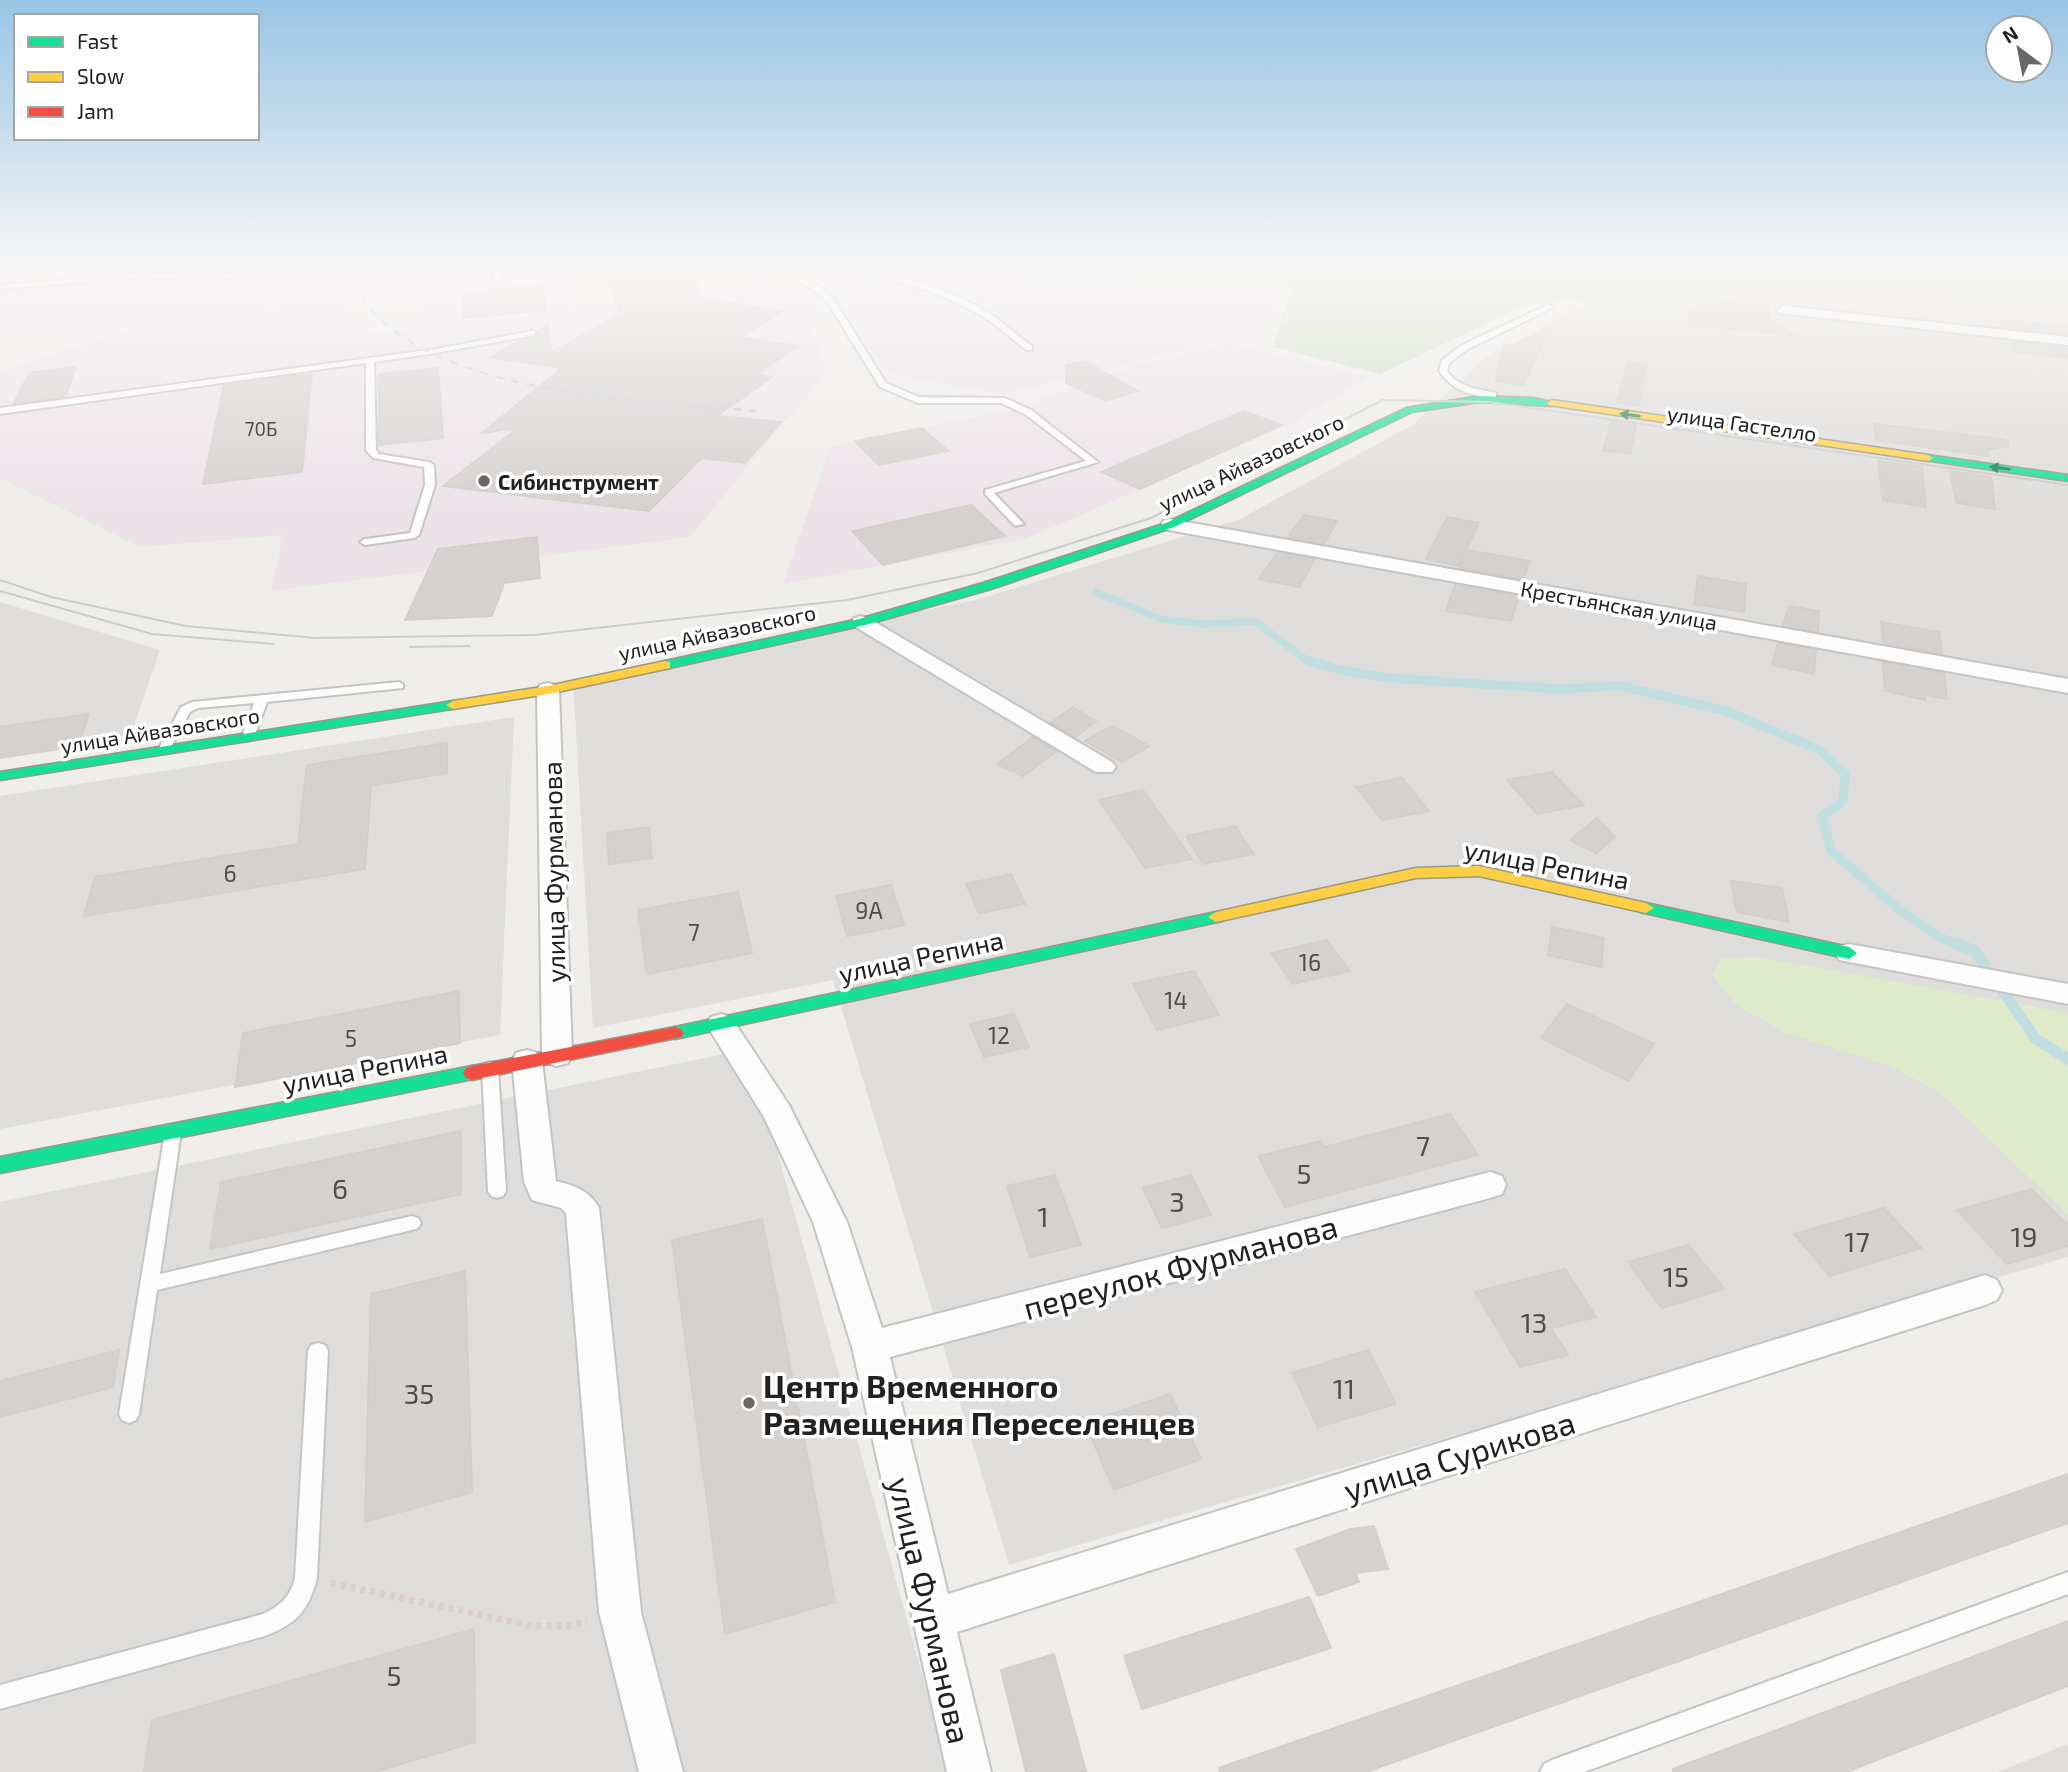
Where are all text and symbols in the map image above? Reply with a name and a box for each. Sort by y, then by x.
legend [14,14,259,140]
north arrow [1984,14,2054,84]
text: N [1998,21,2022,48]
text: Fast [77,28,118,53]
text: Slow [77,63,124,88]
text: Jam [77,98,114,123]
street label: улица Гастелло [1665,400,1818,447]
street label: улица Айвазовского [1155,408,1348,517]
one-way arrow [1619,409,1641,420]
house number: 70Б [245,417,277,440]
one-way arrow [1989,462,2011,473]
place label: Сибинструмент [498,469,659,494]
marker: Сибинструмент [476,473,492,489]
street label: Крестьянская улица [1519,575,1719,636]
street label: улица Айвазовского [616,599,818,666]
street label: улица Айвазовского [59,702,261,759]
street label: улица Фурманова [536,761,571,983]
street label: улица Репина [1462,833,1632,896]
house number: 6 [223,859,237,887]
house number: 9А [855,896,883,924]
house number: 7 [688,918,700,946]
street label: улица Репина [836,923,1006,990]
house number: 16 [1299,948,1321,976]
house number: 14 [1164,986,1188,1014]
house number: 12 [988,1021,1010,1049]
house number: 5 [345,1024,357,1052]
street label: улица Репина [280,1037,450,1100]
house number: 7 [1416,1128,1430,1162]
house number: 5 [1296,1156,1312,1190]
house number: 6 [332,1171,348,1205]
house number: 3 [1169,1184,1185,1218]
house number: 1 [1037,1199,1049,1233]
street label: переулок Фурманова [1019,1206,1342,1327]
house number: 19 [2010,1219,2038,1253]
house number: 17 [1844,1224,1870,1258]
house number: 15 [1663,1259,1689,1293]
house number: 13 [1521,1305,1547,1339]
place label: Центр Временного Размещения Переселенцев [763,1366,1195,1441]
house number: 11 [1333,1371,1355,1405]
house number: 35 [404,1376,434,1410]
marker: Центр Временного Размещения Переселенцев [741,1395,757,1411]
street label: улица Сурикова [1339,1402,1579,1509]
street label: улица Фурманова [881,1473,980,1747]
house number: 5 [386,1658,402,1692]

